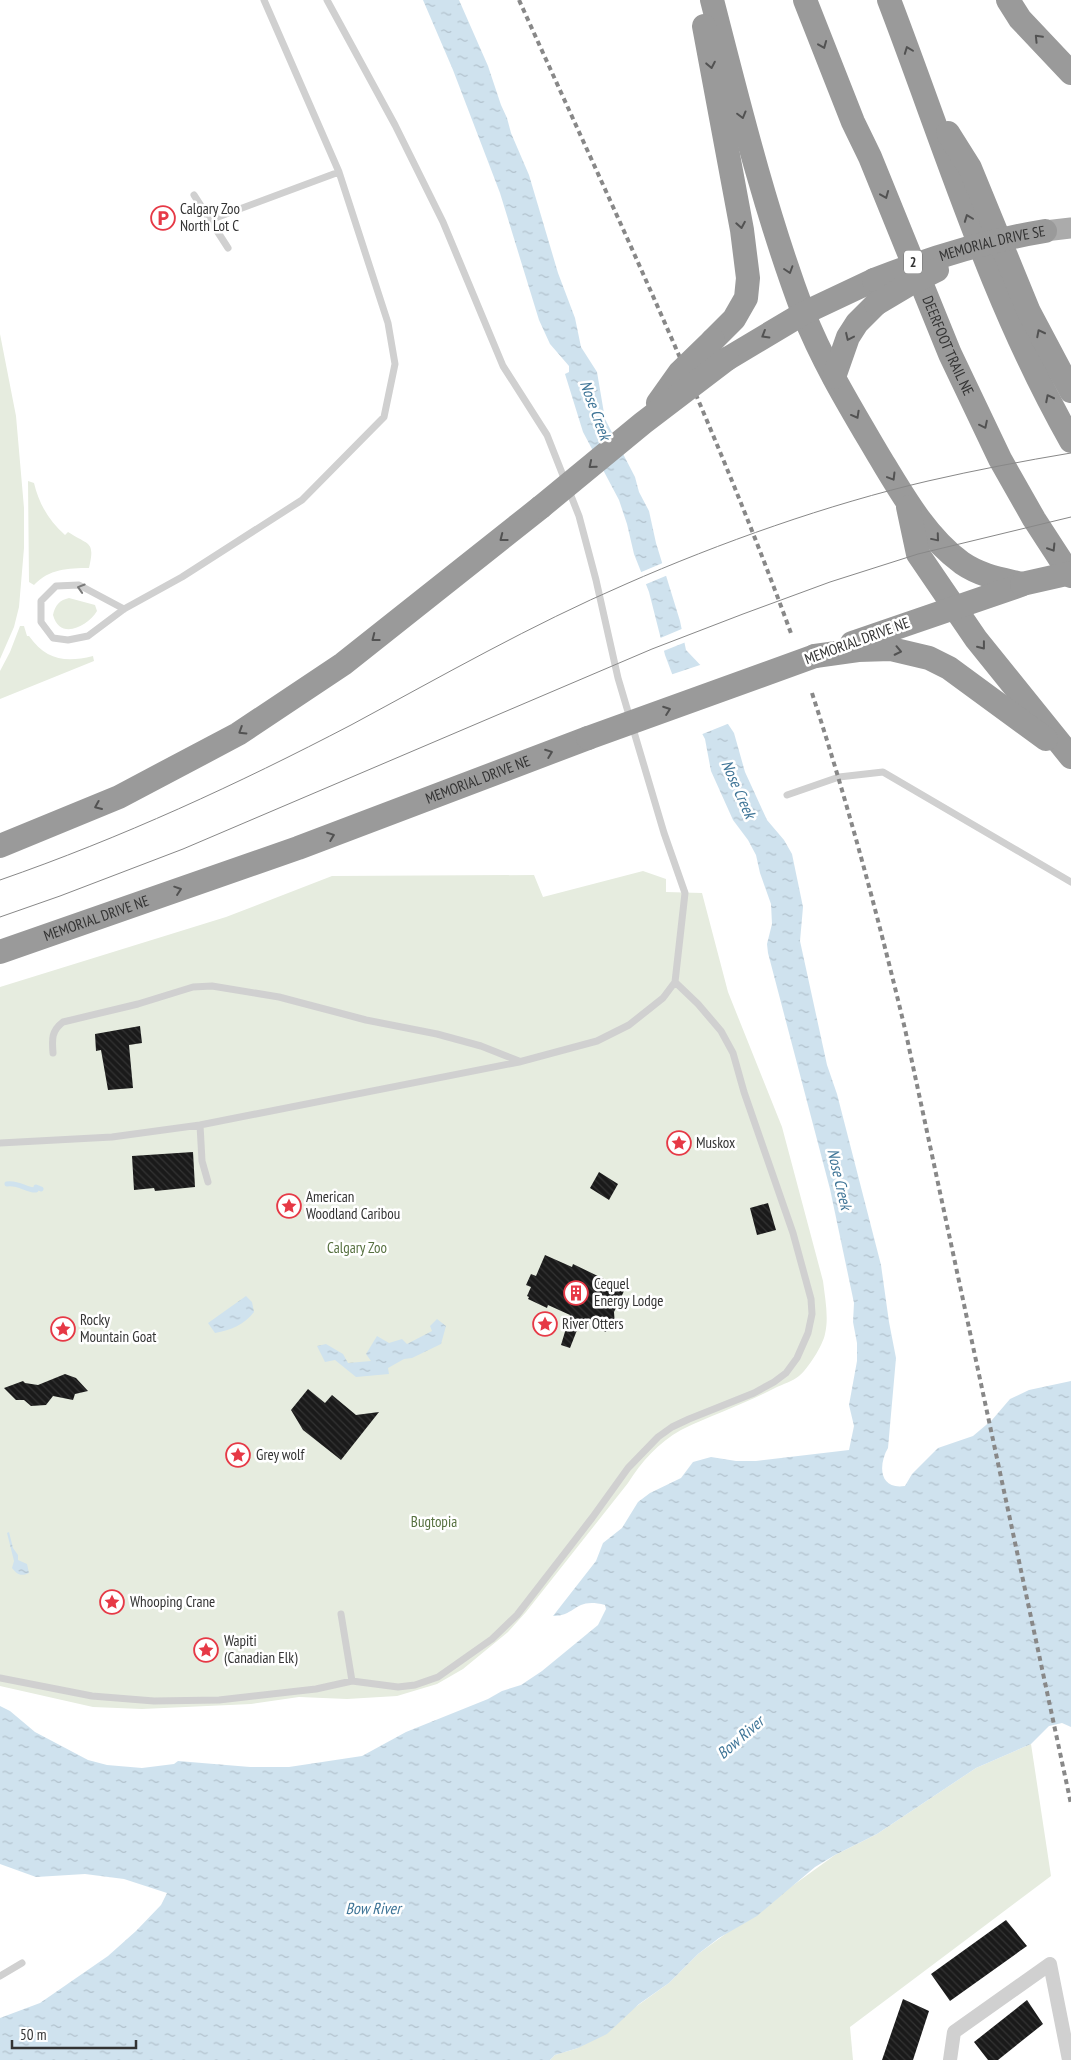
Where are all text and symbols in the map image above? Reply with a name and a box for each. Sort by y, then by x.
one-way arrow [1034,34,1043,43]
one-way arrow [817,40,827,49]
one-way arrow [903,46,913,54]
one-way arrow [705,61,716,70]
one-way arrow [736,110,746,119]
one-way arrow [879,190,890,199]
place label: Calgary Zoo North Lot C [180,199,240,235]
parking icon: Calgary Zoo North Lot C [150,205,176,231]
one-way arrow [964,214,974,223]
one-way arrow [735,220,746,229]
street label: MEMORIAL DRIVE SE [937,221,1047,265]
road number: 2 [904,250,922,274]
one-way arrow [784,266,794,274]
street label: DEERFOOT TRAIL NE [918,293,978,398]
one-way arrow [761,329,770,339]
one-way arrow [1036,329,1046,338]
one-way arrow [845,332,855,341]
water label: Nose Creek [576,378,617,444]
one-way arrow [1045,394,1055,403]
one-way arrow [849,410,859,419]
one-way arrow [978,420,988,429]
one-way arrow [589,460,598,469]
one-way arrow [885,471,895,480]
one-way arrow [500,532,509,540]
one-way arrow [931,533,940,542]
one-way arrow [1046,542,1055,551]
one-way arrow [77,584,86,594]
street label: MEMORIAL DRIVE NE [802,613,912,668]
one-way arrow [371,632,381,641]
one-way arrow [976,640,984,649]
one-way arrow [894,645,903,656]
one-way arrow [662,706,671,716]
one-way arrow [238,724,247,734]
one-way arrow [544,749,553,760]
street label: MEMORIAL DRIVE NE [423,751,533,808]
water label: Nose Creek [717,757,761,823]
one-way arrow [94,799,103,810]
one-way arrow [326,832,335,842]
one-way arrow [173,886,182,896]
street label: MEMORIAL DRIVE NE [41,891,151,945]
place icon: Muskox [666,1130,692,1156]
place label: Muskox [696,1133,735,1152]
water label: Nose Creek [823,1147,857,1213]
place label: American Woodland Caribou [306,1187,400,1223]
place icon: American Woodland Caribou [276,1193,302,1219]
park label: Calgary Zoo [327,1238,387,1257]
place label: Cequel Energy Lodge [594,1274,663,1310]
building icon: Cequel Energy Lodge [563,1280,589,1306]
place label: Rocky Mountain Goat [80,1310,156,1346]
place icon: River Otters [532,1311,558,1337]
place label: River Otters [562,1314,624,1333]
place icon: Rocky Mountain Goat [50,1316,76,1342]
place icon: Grey wolf [225,1442,251,1468]
place label: Grey wolf [256,1445,306,1464]
park label: Bugtopia [411,1512,457,1531]
place icon: Whooping Crane [99,1589,125,1615]
place label: Whooping Crane [130,1592,215,1611]
place label: Wapiti (Canadian Elk) [224,1631,298,1667]
place icon: Wapiti (Canadian Elk) [193,1637,219,1663]
water label: Bow River [713,1710,769,1763]
water label: Bow River [345,1898,403,1918]
scale bar [12,2018,136,2050]
text: 50 m [20,2025,46,2044]

